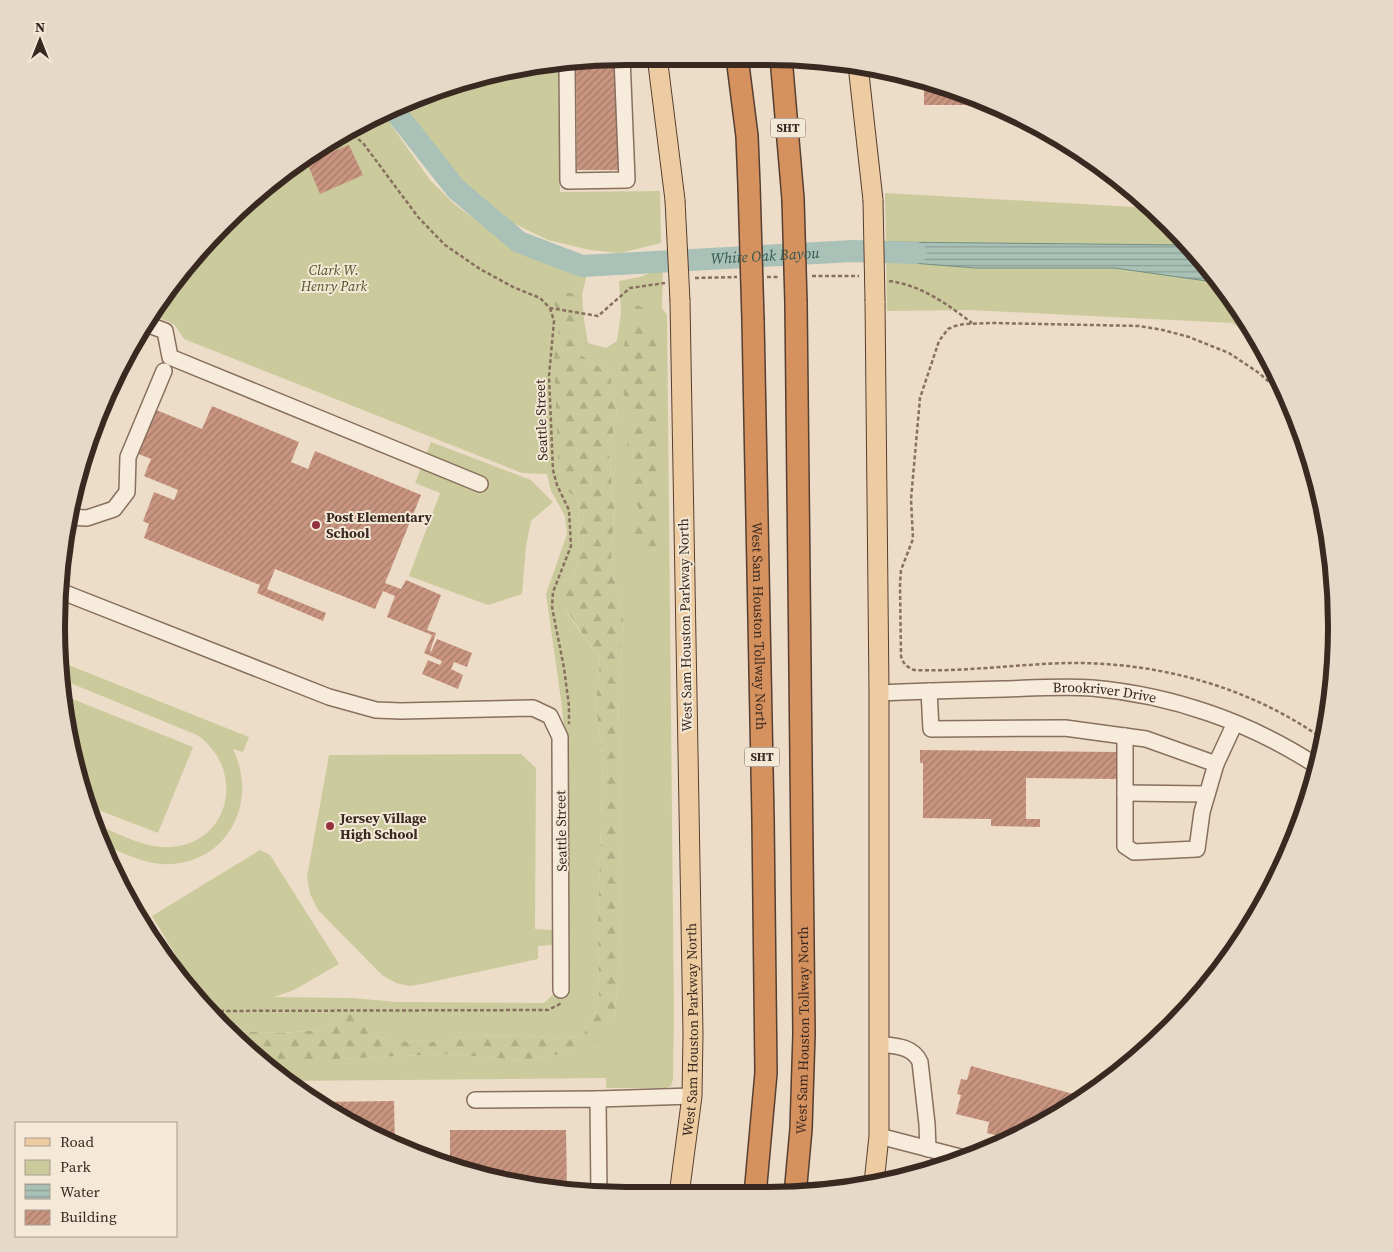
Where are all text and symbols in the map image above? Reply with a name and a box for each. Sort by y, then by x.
north arrow [15,15,65,65]
text: N [35,17,45,37]
road number: SHT [770,119,806,138]
water label: White Oak Bayou [710,242,820,269]
park label: Clark W. Henry Park [300,260,368,296]
street label: Seattle Street [530,379,552,461]
place label: Post Elementary School [326,507,432,543]
street label: West Sam Houston Parkway North [673,518,697,732]
marker: Post Elementary School [310,519,322,531]
street label: West Sam Houston Tollway North [747,522,771,730]
street label: Brookriver Drive [1053,677,1158,708]
road number: SHT [744,748,780,766]
street label: Seattle Street [550,790,572,872]
place label: Jersey Village High School [339,808,427,844]
marker: Jersey Village High School [324,820,336,832]
street label: West Sam Houston Parkway North [677,923,703,1138]
street label: West Sam Houston Tollway North [791,926,814,1135]
legend [15,1122,178,1237]
text: Road [60,1131,94,1152]
text: Park [60,1156,92,1177]
text: Water [60,1181,101,1202]
text: Building [60,1206,117,1227]

